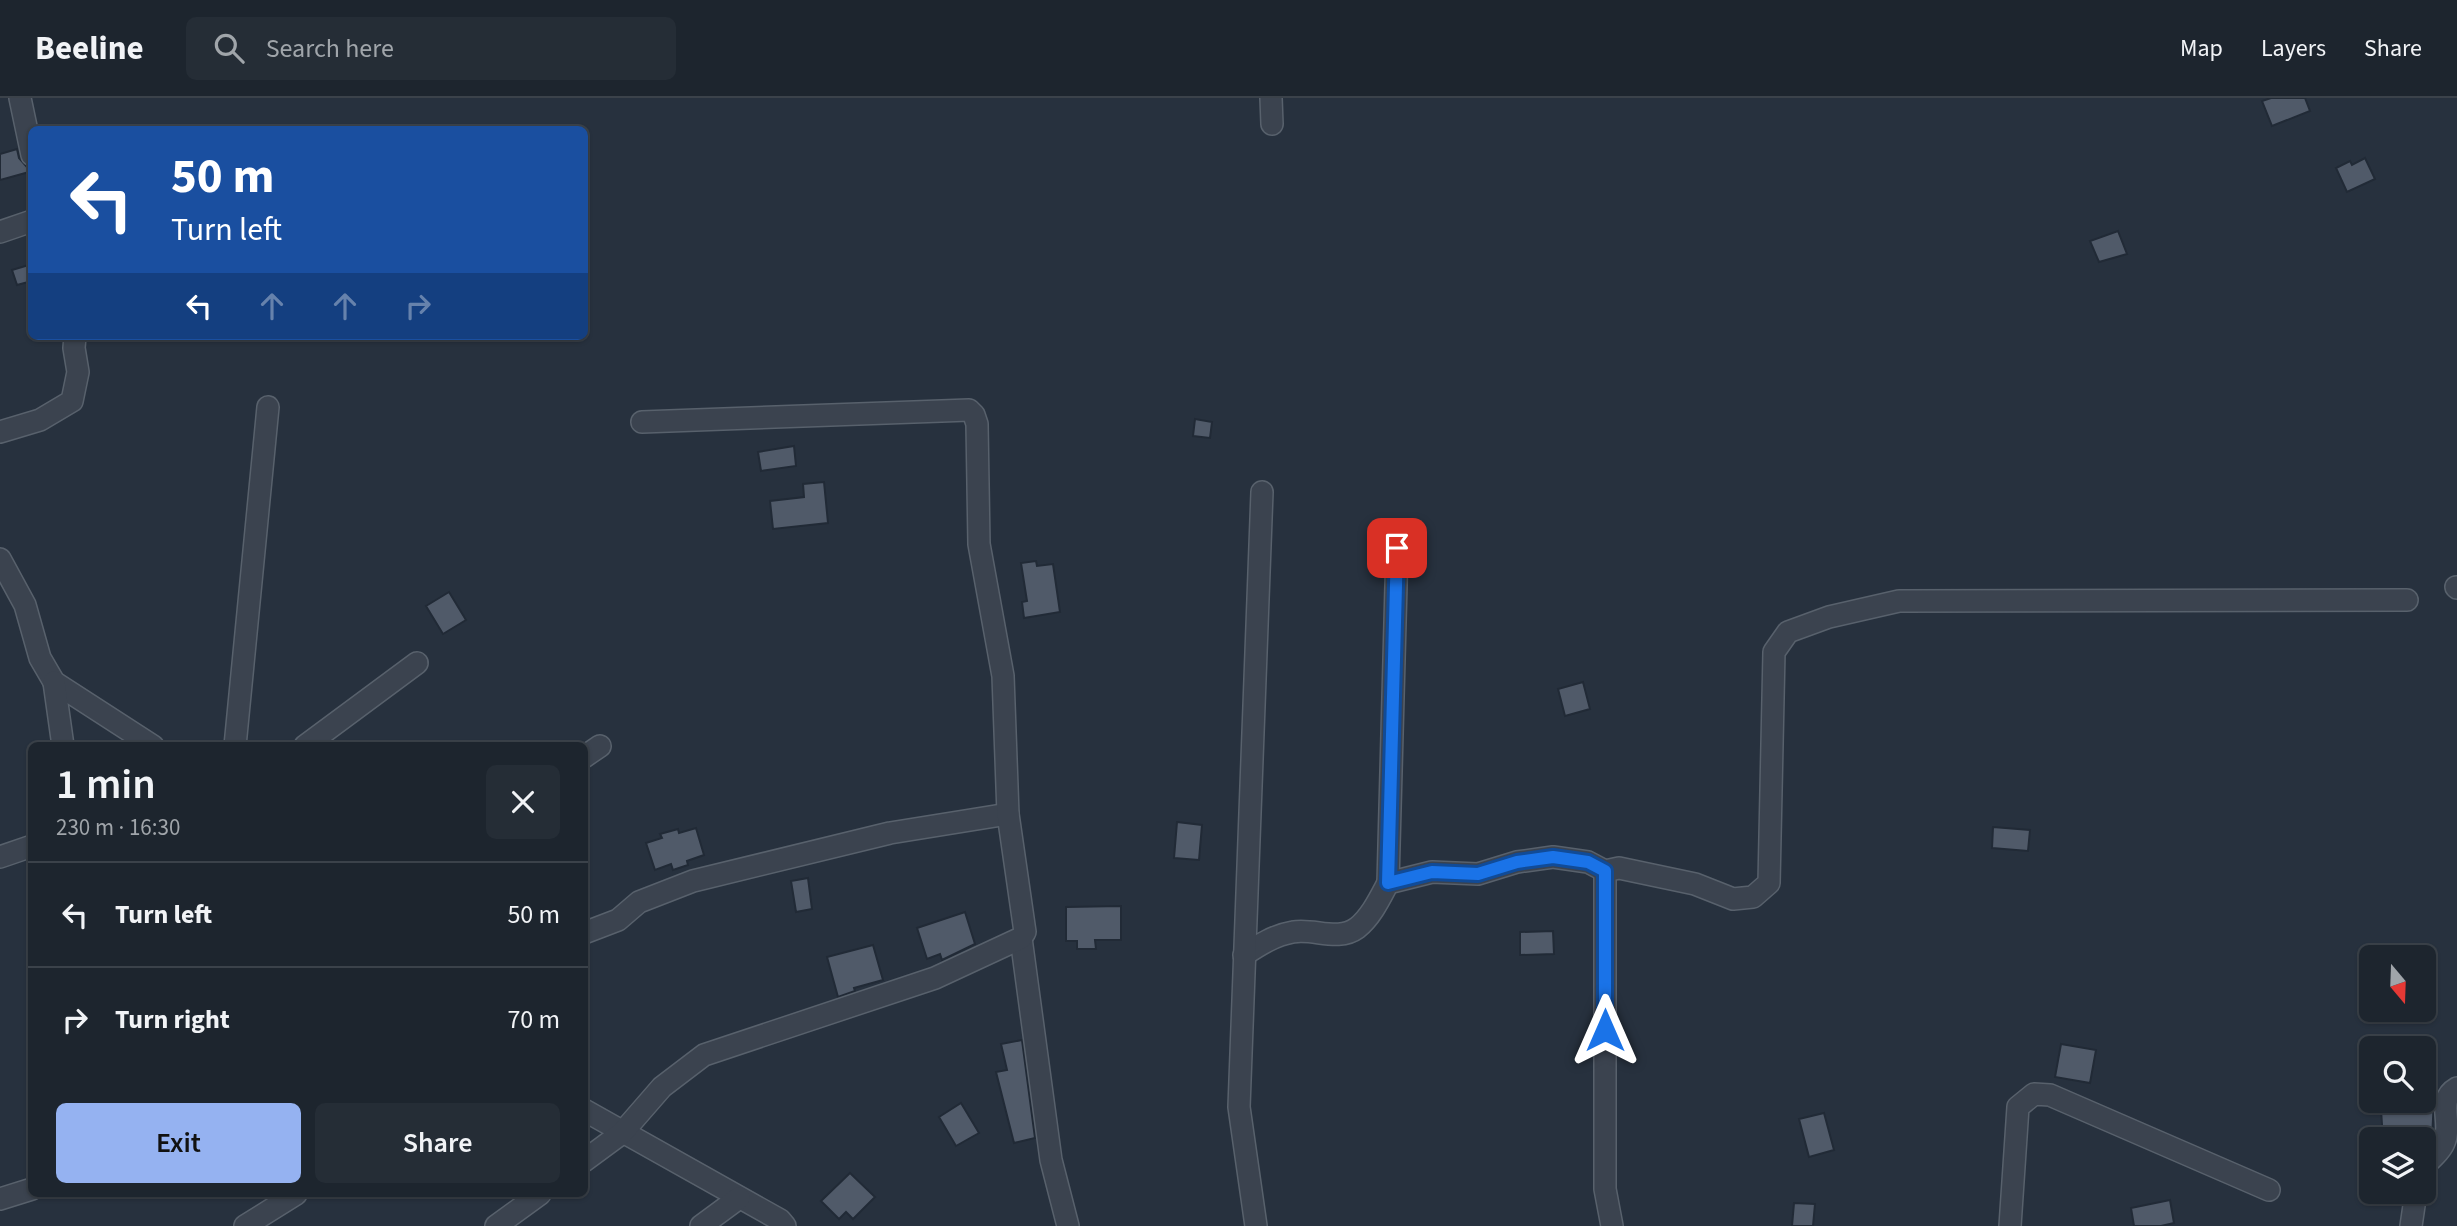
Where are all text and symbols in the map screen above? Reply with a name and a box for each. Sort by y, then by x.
search box [186,17,676,80]
text: Beeline [35,25,144,72]
icon: search [210,29,248,67]
text: Search here [266,30,394,67]
text: Map [2180,31,2223,66]
text: Layers [2261,31,2326,66]
text: Share [2364,31,2422,66]
text: 50 m [171,142,275,212]
icon: left [56,154,147,245]
text: Turn left [171,207,282,253]
icon: left [180,287,218,325]
icon: ahead [253,287,291,325]
icon: ahead [326,287,364,325]
icon: right [399,287,437,325]
pin [1367,518,1427,578]
icon: arrive [1378,529,1416,567]
text: 1 min [56,755,156,815]
button: close [486,765,560,839]
text: 230 m · 16:30 [56,811,180,844]
icon: left [56,896,94,934]
text: Turn left [115,896,212,933]
text: 50 m [507,896,560,933]
north arrow [2359,945,2436,1022]
map controls [2359,945,2436,1204]
position arrow [1568,993,1642,1067]
icon: right [56,1001,94,1039]
text: Turn right [115,1001,230,1038]
text: 70 m [507,1001,560,1038]
button: search [2359,1036,2436,1113]
button: Exit [56,1103,301,1183]
button: Share [315,1103,560,1183]
button: layers [2359,1127,2436,1204]

